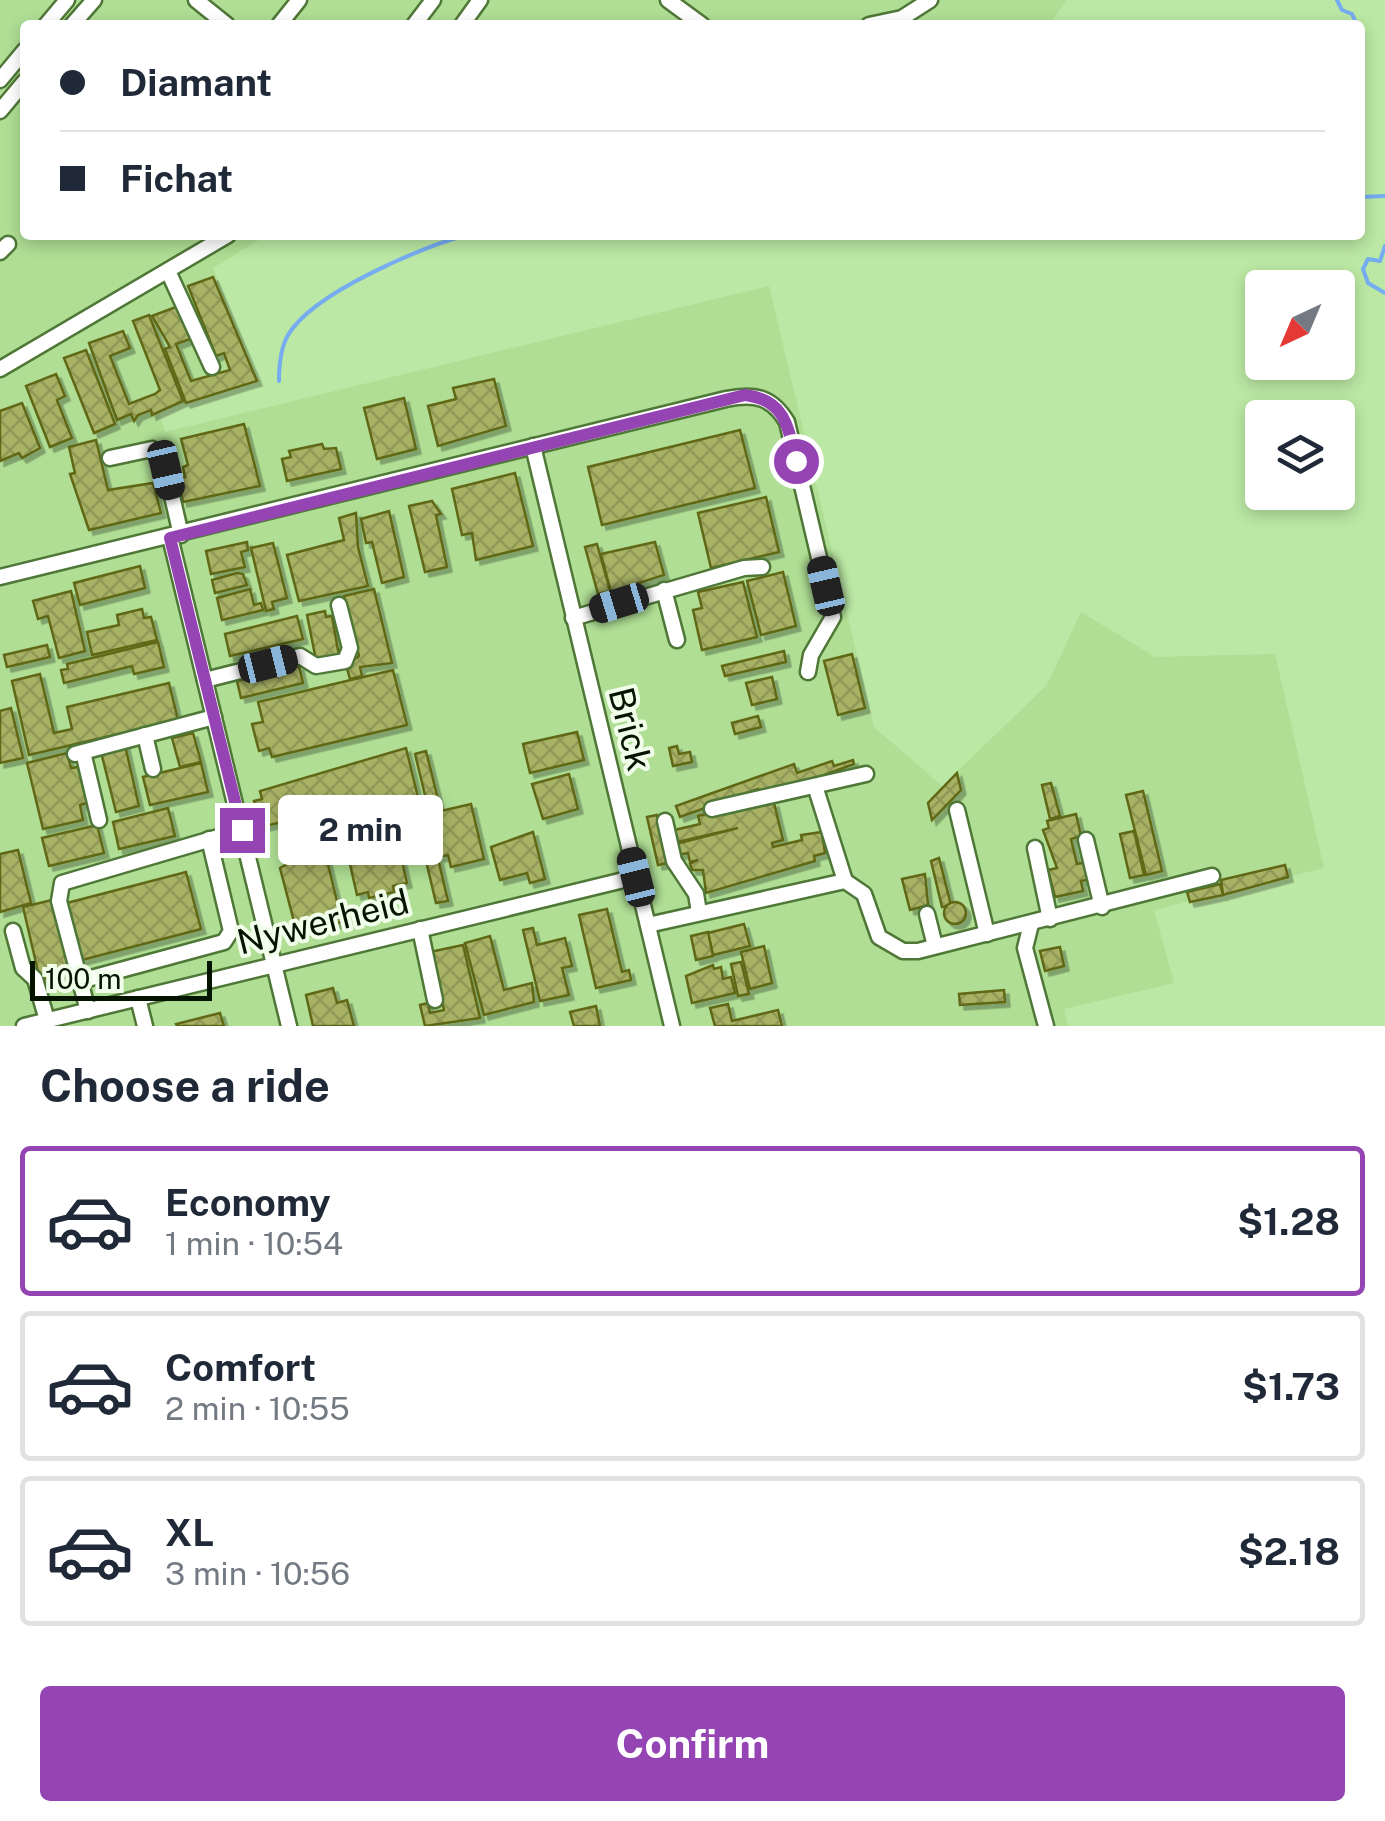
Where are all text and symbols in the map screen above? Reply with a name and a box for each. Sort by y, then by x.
text: Diamant [120,60,272,105]
text: Fichat [120,156,233,201]
north arrow [1245,270,1355,380]
map controls [1245,270,1355,510]
button: layers [1245,400,1355,510]
car [145,437,187,503]
route start [774,439,819,484]
car [805,553,847,619]
car [586,580,652,626]
car [235,642,301,686]
street label: Brick [600,683,661,775]
callout: 2 min [277,795,442,865]
route end [220,808,265,853]
text: 2 min [319,811,402,848]
car [614,844,658,910]
street label: Nywerheid [233,880,413,963]
scale bar [30,956,212,1000]
text: 100 m [45,962,122,995]
text: Choose a ride [40,1059,330,1112]
icon: car [45,1176,135,1266]
text: Economy [165,1180,331,1225]
text: $1.28 [1237,1199,1340,1244]
text: 1 min · 10:54 [165,1225,343,1262]
icon: car [45,1341,135,1431]
text: Comfort [165,1345,316,1390]
text: $1.73 [1242,1364,1340,1409]
text: 2 min · 10:55 [165,1390,350,1427]
icon: car [45,1506,135,1596]
text: XL [165,1510,214,1555]
text: $2.18 [1238,1529,1340,1574]
text: 3 min · 10:56 [165,1555,350,1592]
button: Confirm [40,1686,1345,1801]

